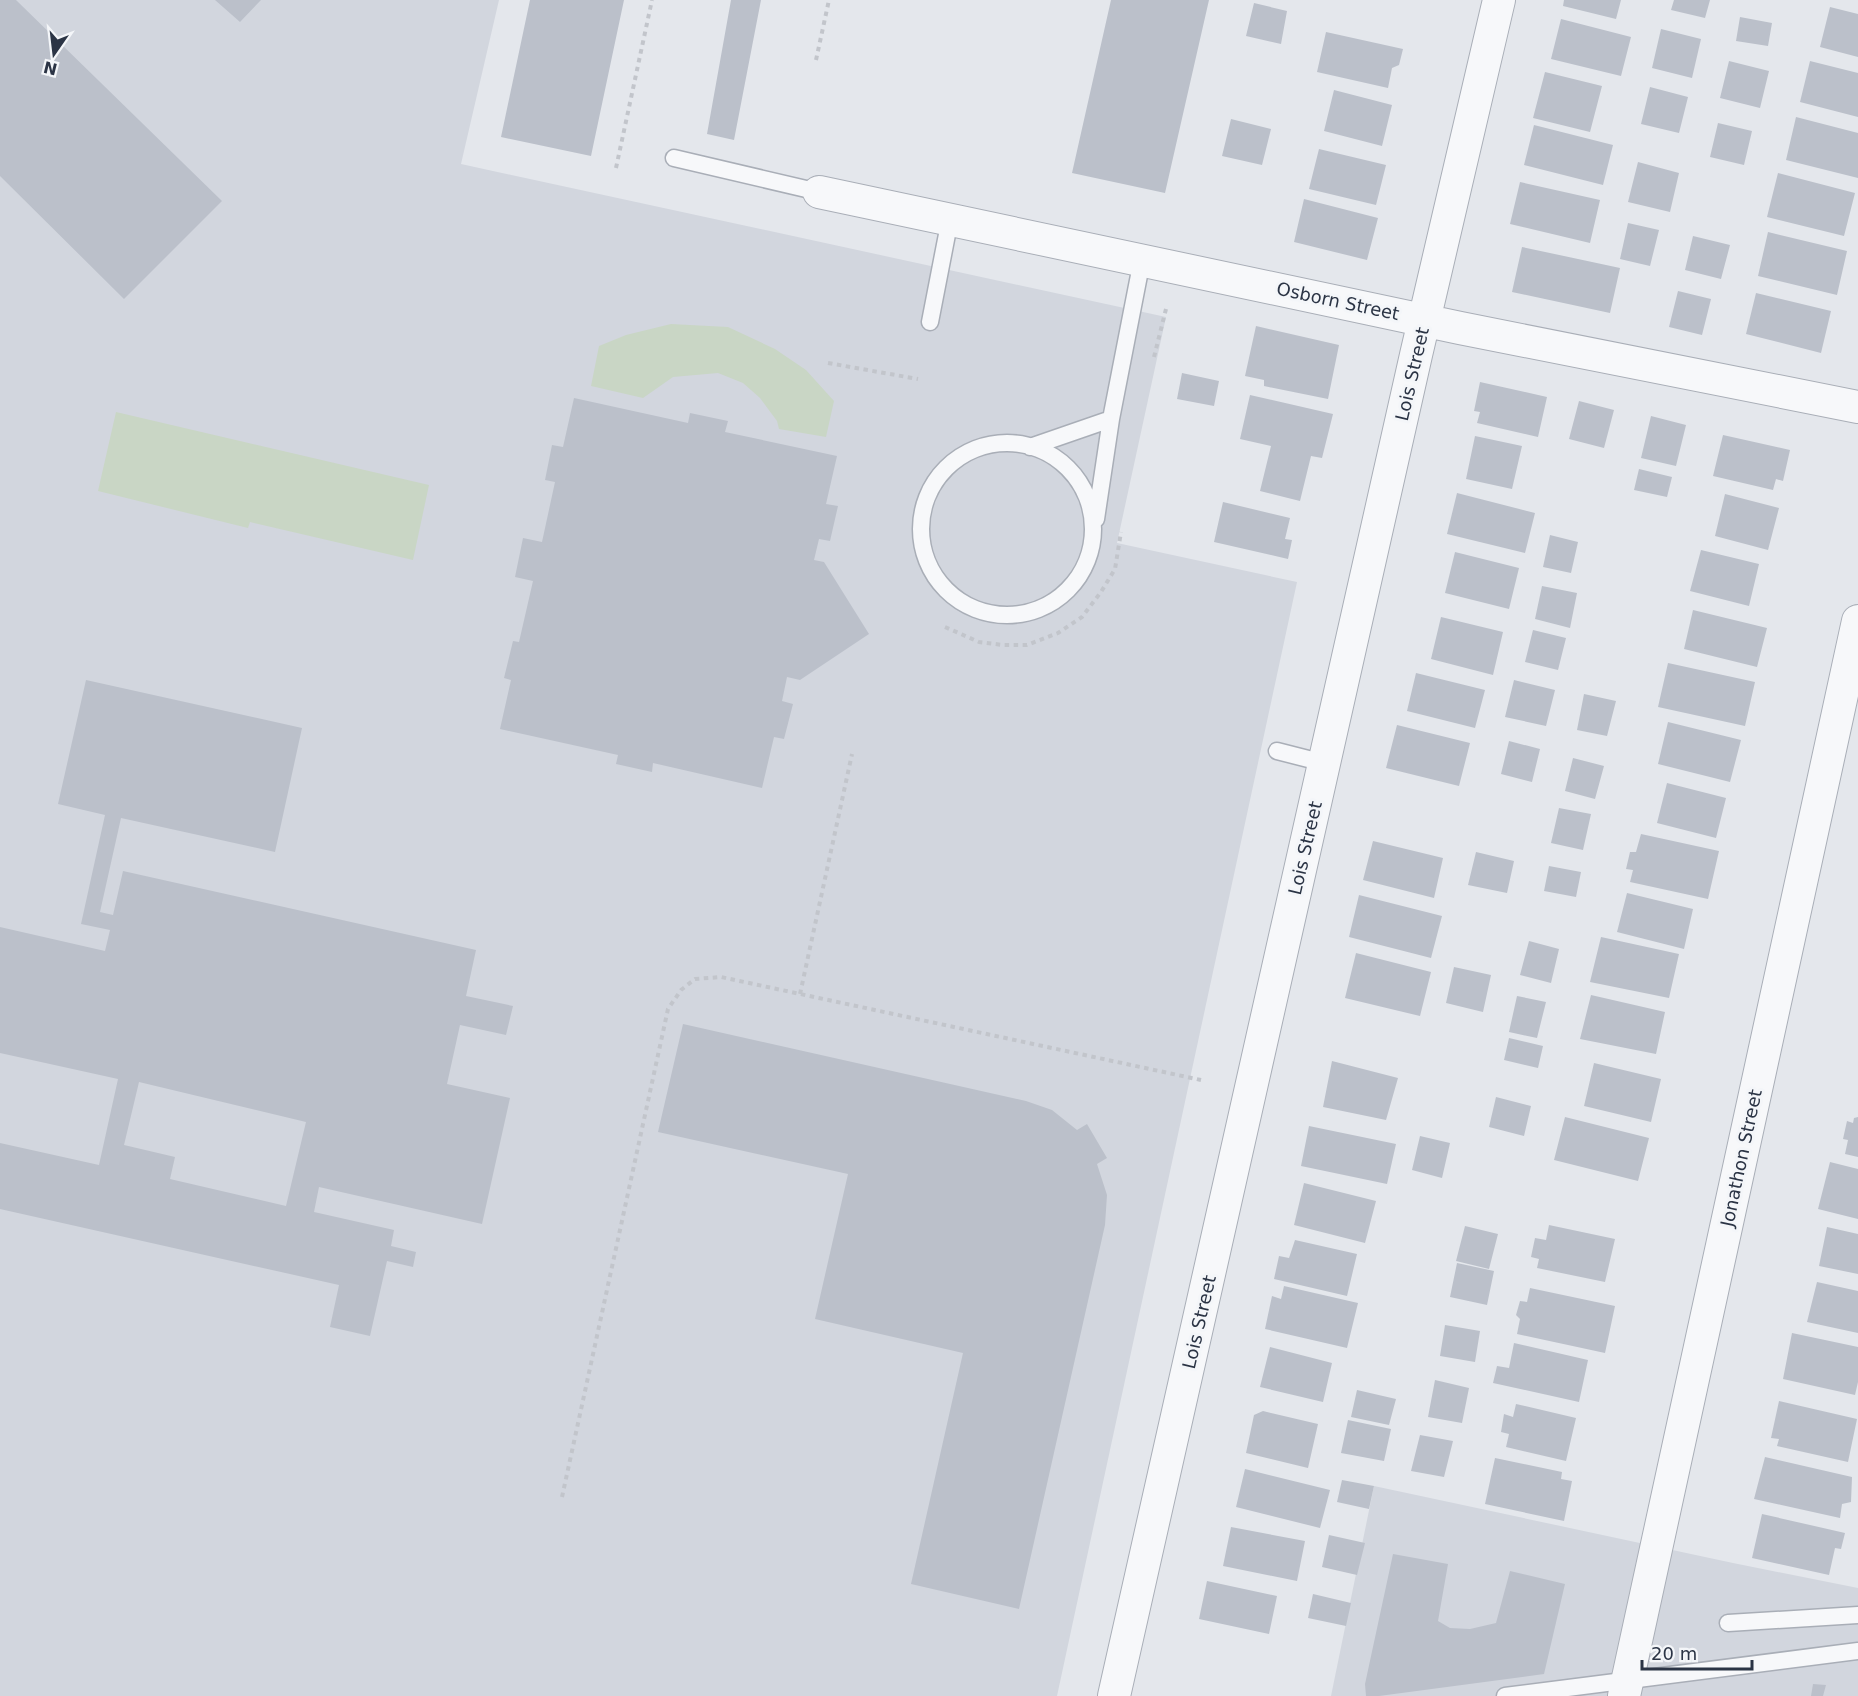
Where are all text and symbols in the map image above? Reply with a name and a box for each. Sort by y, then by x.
north arrow [24,24,84,84]
text: N [42,57,59,79]
street label: Osborn Street [1275,278,1401,324]
street label: Lois Street [1391,325,1433,423]
street label: Lois Street [1284,799,1326,897]
street label: Jonathon Street [1716,1087,1766,1230]
street label: Lois Street [1178,1273,1220,1371]
scale bar [1642,1633,1752,1671]
text: 20 m [1651,1643,1697,1664]

